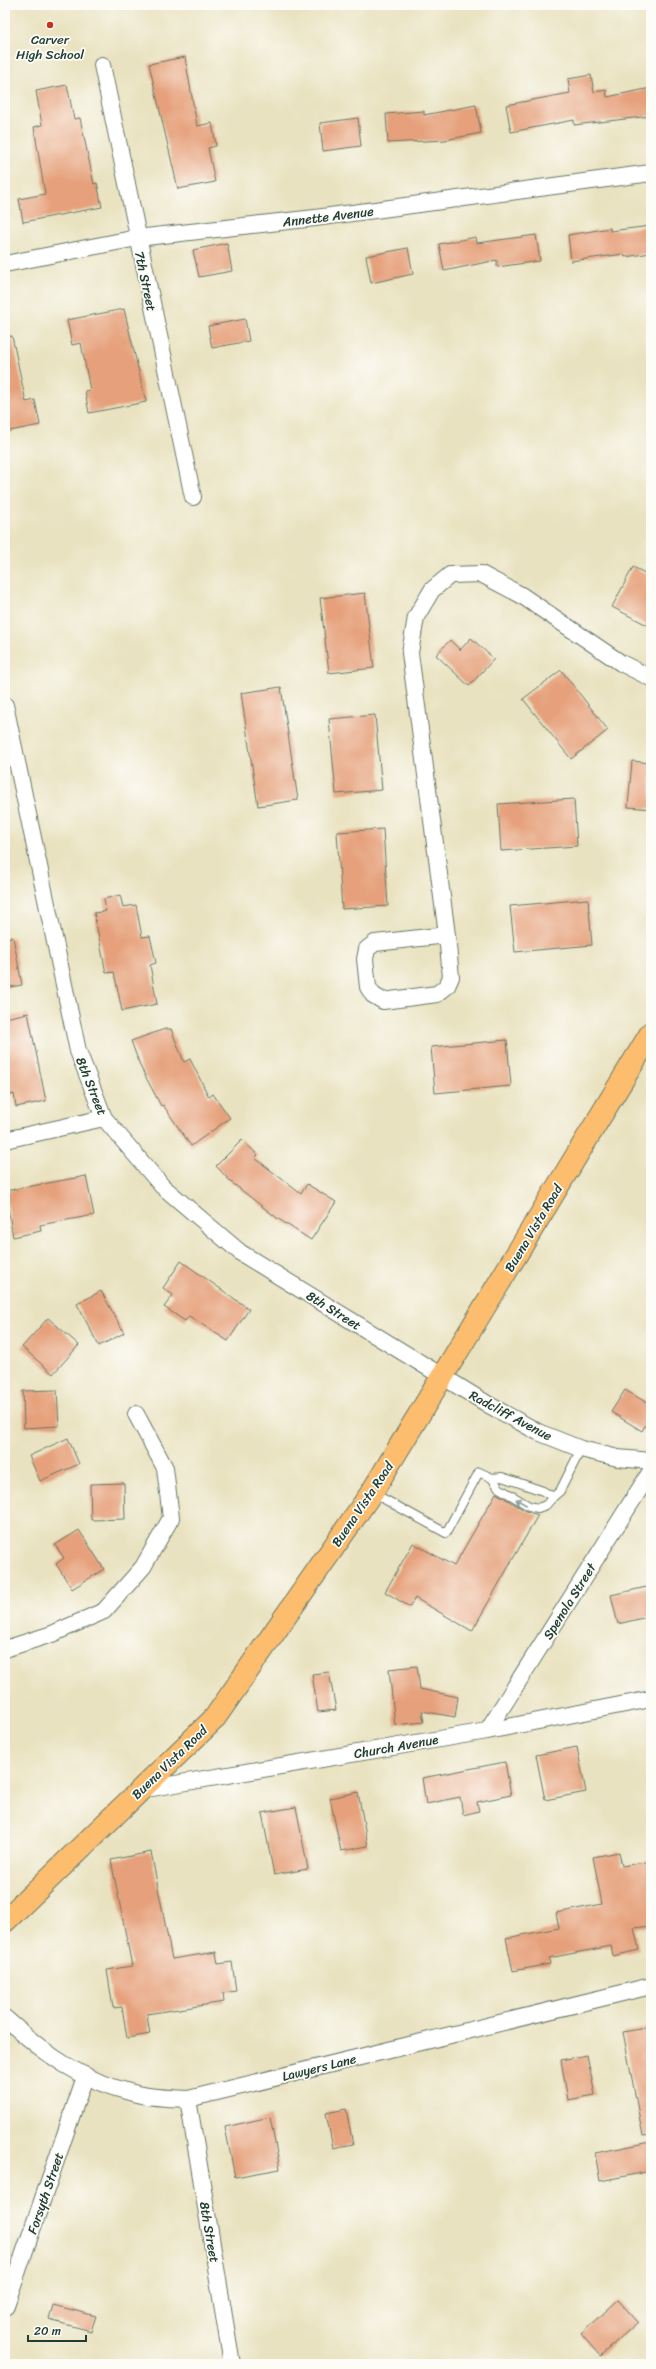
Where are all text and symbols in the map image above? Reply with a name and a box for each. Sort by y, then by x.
marker: Carver High School [45,20,55,30]
place label: Carver High School [16,28,84,66]
street label: Annette Avenue [280,199,375,234]
street label: 7th Street [128,249,163,314]
street label: 8th Street [69,1053,114,1119]
street label: Buena Vista Road [498,1179,569,1277]
street label: 8th Street [302,1284,366,1337]
street label: Radcliff Avenue [465,1384,557,1447]
street label: Buena Vista Road [325,1456,400,1552]
one-way arrow [515,1497,527,1505]
street label: Spenola Street [537,1558,603,1644]
street label: Buena Vista Road [126,1719,214,1805]
street label: Church Avenue [352,1728,440,1765]
street label: Lawyers Lane [280,2047,359,2088]
street label: Forsyth Street [21,2149,70,2237]
street label: 8th Street [193,2200,226,2265]
scale bar [28,2317,86,2343]
text: 20 m [34,2320,61,2342]

